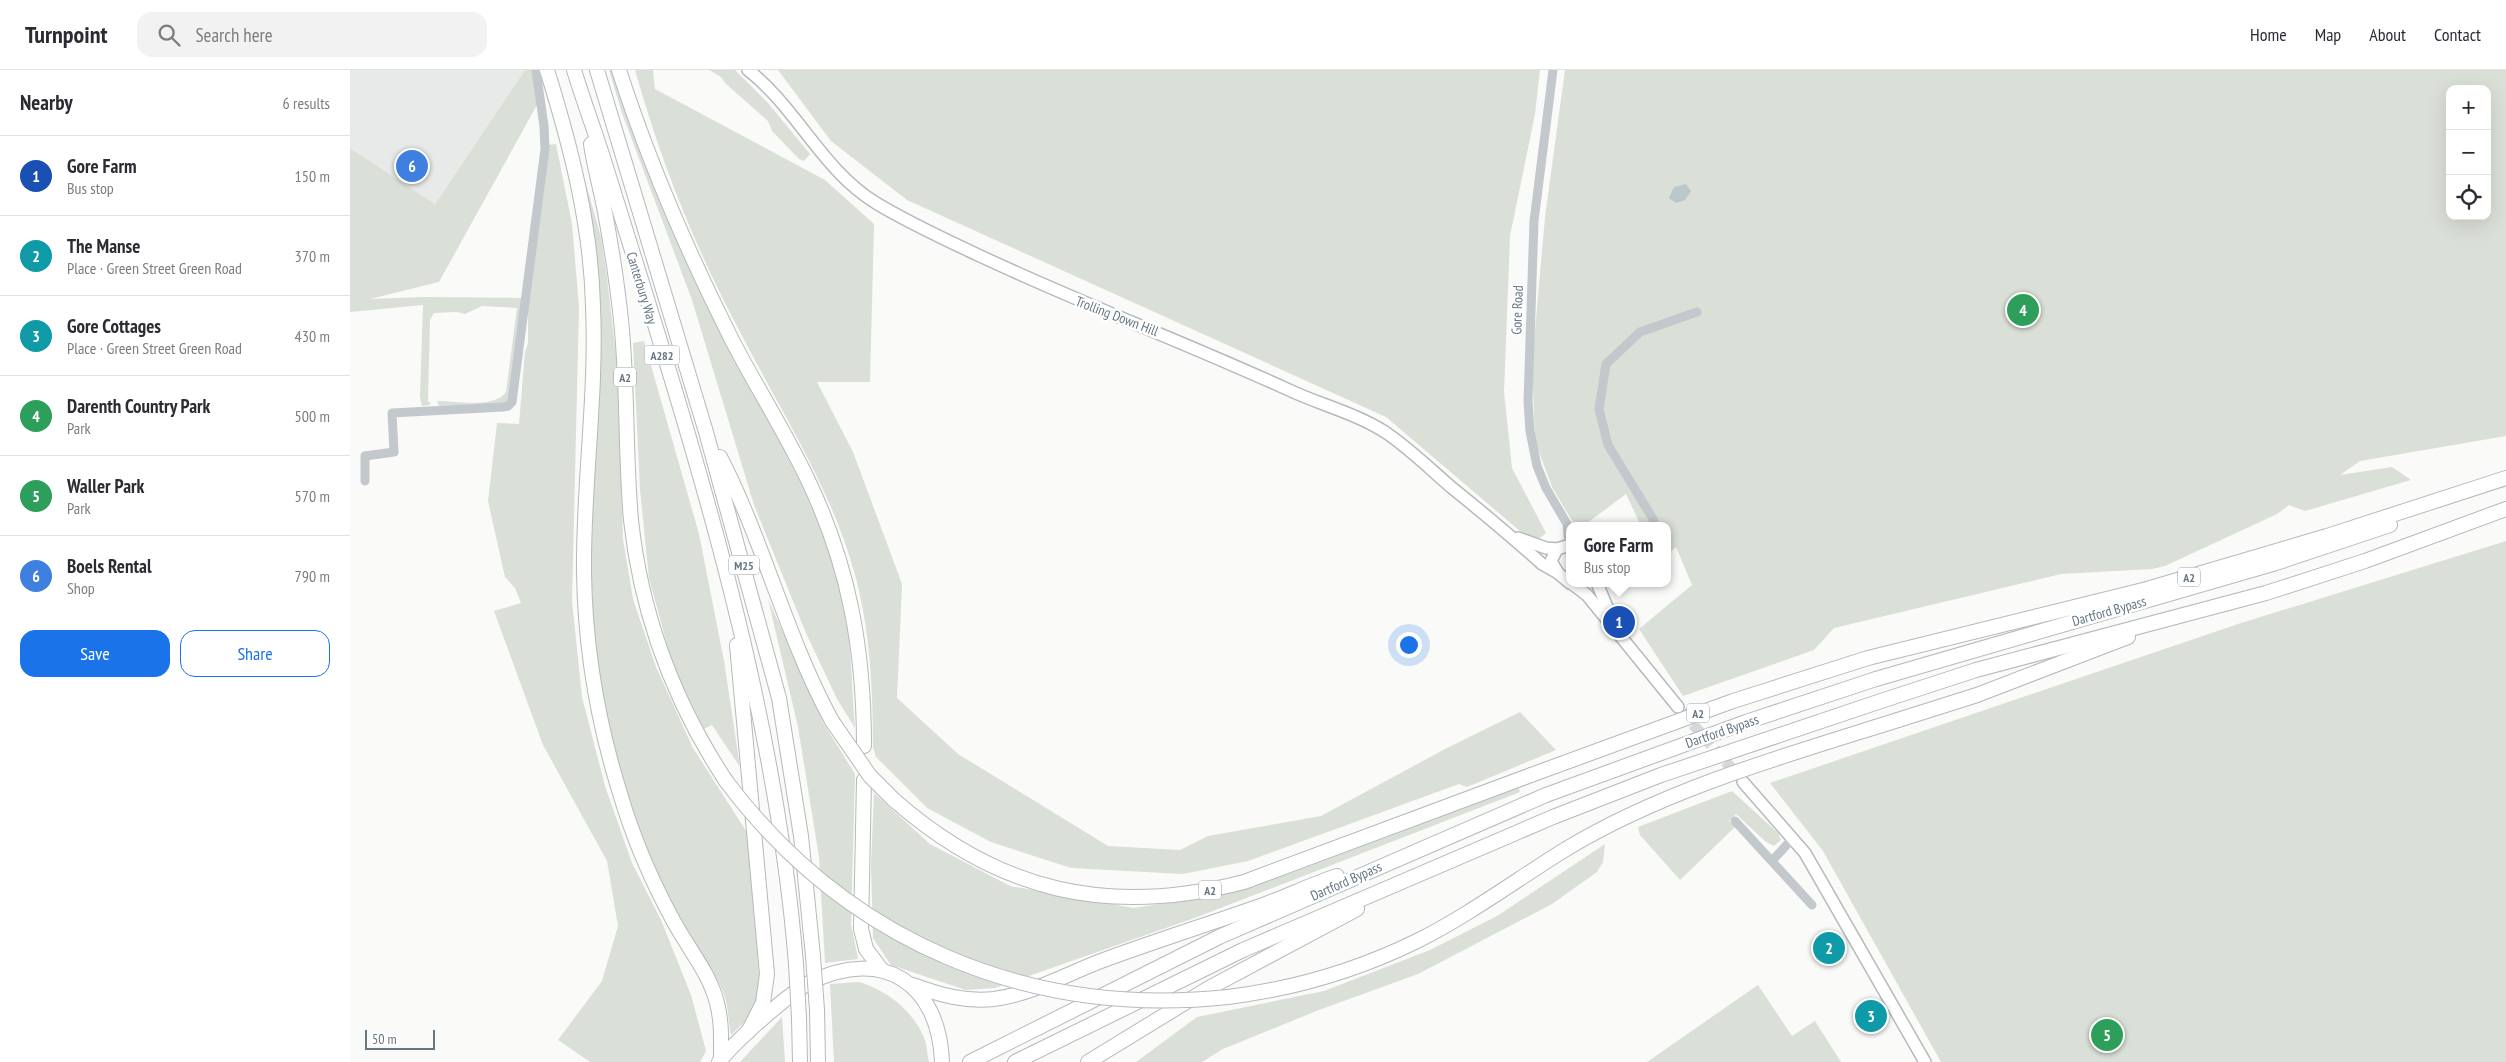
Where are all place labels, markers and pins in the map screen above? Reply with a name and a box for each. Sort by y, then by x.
pin: 6 [396,147,428,185]
pin: 4 [2007,291,2039,329]
pin: 1 [1603,603,1635,641]
pin: 2 [1813,929,1845,967]
pin: 3 [1855,997,1887,1035]
pin: 5 [2091,1016,2123,1054]

